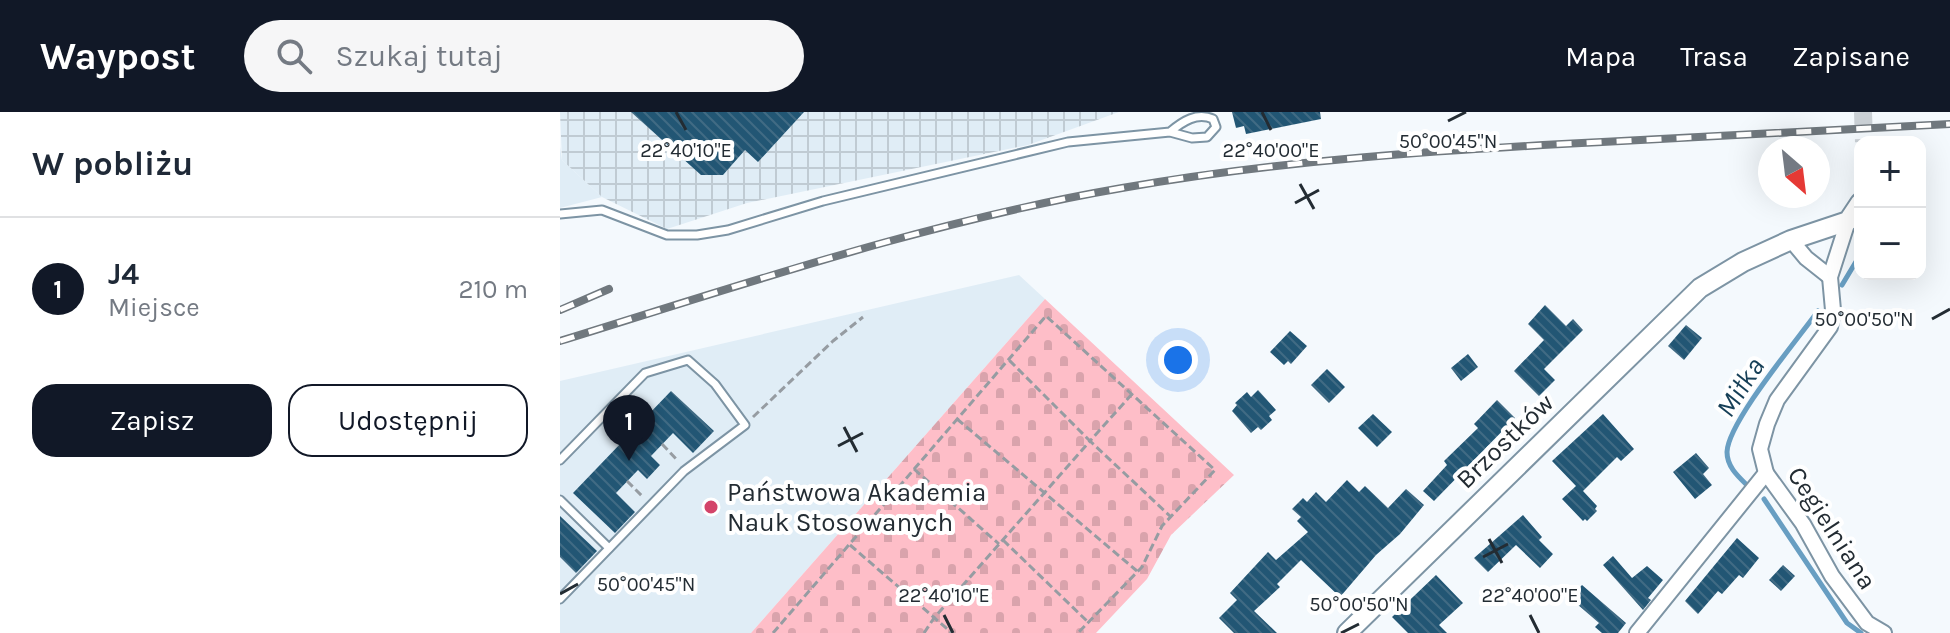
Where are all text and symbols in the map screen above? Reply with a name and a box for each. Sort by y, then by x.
search box [244,20,804,92]
text: Waypost [40,34,196,79]
icon: search [272,34,316,78]
text: Szukaj tutaj [336,38,503,74]
text: Mapa [1565,40,1636,73]
text: Trasa [1680,40,1748,73]
text: Zapisane [1792,40,1910,73]
text: 50°00'45"N [1399,130,1497,153]
north arrow [1758,136,1830,208]
map controls [1854,136,1926,280]
button: + [1854,136,1926,208]
text: 22°40'10"E [640,139,732,162]
text: 22°40'00"E [1223,139,1319,162]
text: W pobliżu [32,144,193,184]
button: − [1854,208,1926,280]
text: J4 [108,256,139,292]
text: 1 [53,274,63,305]
text: 210 m [458,274,528,305]
text: Miejsce [108,292,200,323]
text: 50°00'50"N [1814,308,1914,331]
your location [1158,340,1198,380]
water label: Miłka [1709,351,1771,423]
button: Zapisz [32,384,272,457]
button: Udostępnij [288,384,528,457]
street label: Brzostków [1450,387,1560,495]
pin: 1 [603,395,655,461]
street label: Cegielniana [1781,461,1883,595]
place label: Państwowa Akademia Nauk Stosowanych [727,477,986,538]
marker: Państwowa Akademia Nauk Stosowanych [702,498,720,516]
text: 50°00'45"N [597,573,695,596]
text: 22°40'10"E [898,584,990,607]
text: 22°40'00"E [1482,584,1578,607]
text: 50°00'50"N [1309,593,1409,616]

